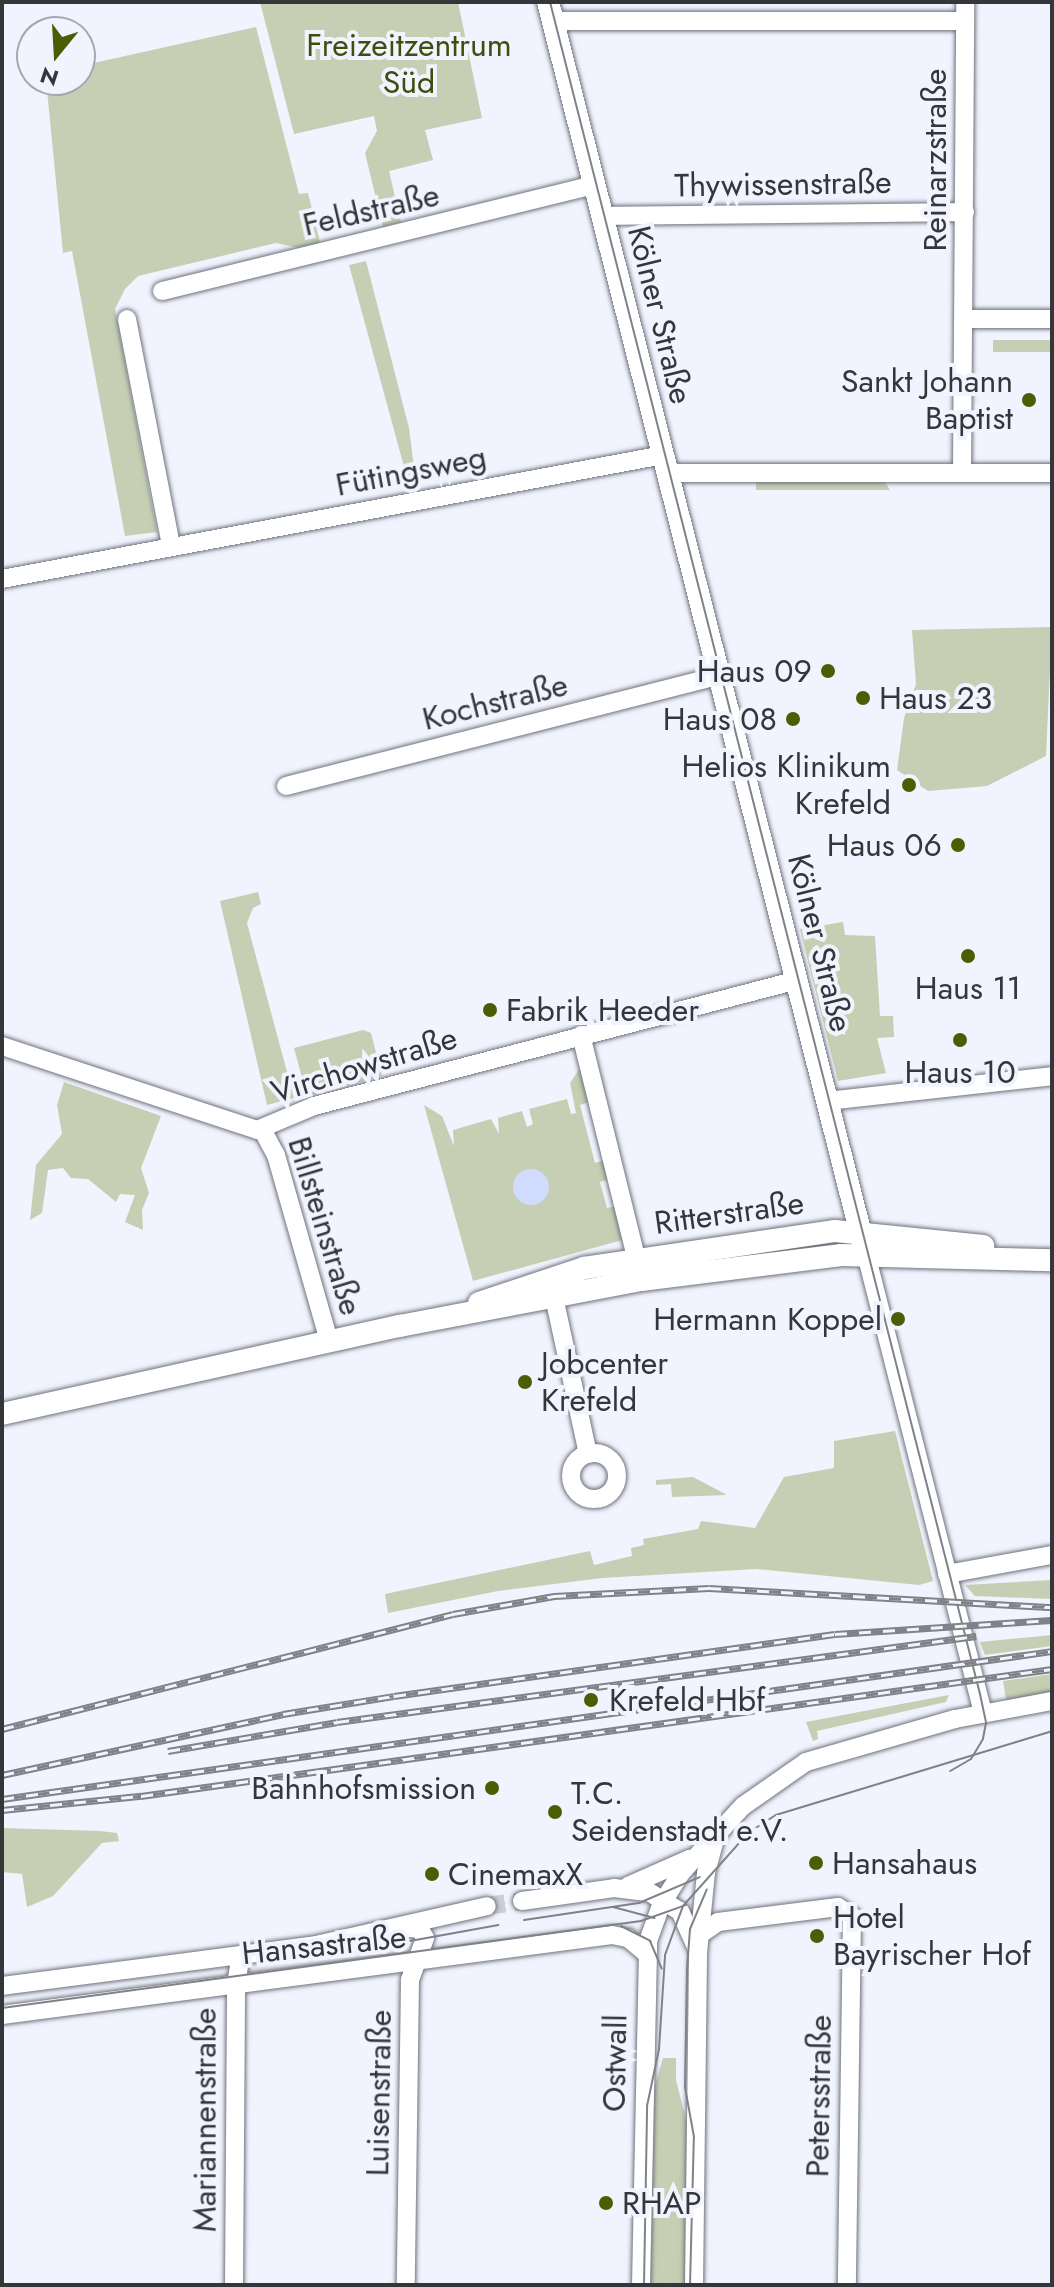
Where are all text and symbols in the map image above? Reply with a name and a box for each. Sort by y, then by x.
north arrow [16,16,96,96]
park label: Freizeitzentrum Süd [306,27,512,102]
text: N [36,59,62,95]
street label: Reinarzstraße [916,68,954,252]
street label: Thywissenstraße [674,163,892,205]
street label: Feldstraße [299,176,443,244]
street label: Kölner Straße [619,222,701,408]
place label: Sankt Johann Baptist [841,363,1013,438]
marker: Sankt Johann Baptist [1020,391,1038,409]
street label: Fütingsweg [332,438,490,504]
place label: Haus 09 [697,652,812,690]
marker: Haus 09 [819,662,837,680]
street label: Kochstraße [418,665,572,739]
place label: Haus 23 [879,679,992,717]
marker: Haus 23 [854,689,872,707]
place label: Haus 08 [663,700,777,738]
marker: Haus 08 [784,710,802,728]
place label: Helios Klinikum Krefeld [682,748,891,823]
marker: Helios Klinikum Krefeld [898,774,920,796]
place label: Haus 06 [827,826,942,864]
marker: Haus 06 [949,836,967,854]
street label: Kölner Straße [779,850,861,1036]
marker: Haus 11 [959,947,977,965]
place label: Haus 11 [915,969,1021,1007]
place label: Fabrik Heeder [506,991,699,1029]
marker: Fabrik Heeder [481,1001,499,1019]
street label: Virchowstraße [266,1019,462,1111]
marker: Haus 10 [951,1031,969,1049]
place label: Haus 10 [904,1053,1016,1091]
street label: Billsteinstraße [280,1132,370,1320]
street label: Ritterstraße [652,1184,806,1242]
place label: Hermann Koppel [653,1300,882,1338]
marker: Hermann Koppel [889,1310,907,1328]
place label: Jobcenter Krefeld [541,1345,668,1420]
marker: Jobcenter Krefeld [516,1373,534,1391]
place label: Krefeld Hbf [609,1681,765,1719]
marker: Krefeld Hbf [580,1689,602,1711]
place label: Bahnhofsmission [251,1769,476,1807]
place label: T.C. Seidenstadt e.V. [571,1775,788,1850]
marker: Bahnhofsmission [483,1779,501,1797]
marker: T.C. Seidenstadt e.V. [546,1803,564,1821]
place label: Hansahaus [832,1844,977,1882]
marker: Hansahaus [807,1854,825,1872]
place label: CinemaxX [448,1855,583,1893]
marker: CinemaxX [423,1865,441,1883]
place label: Hotel Bayrischer Hof [833,1899,1031,1974]
street label: Hansastraße [240,1917,408,1973]
marker: Hotel Bayrischer Hof [808,1927,826,1945]
street label: Mariannenstraße [186,2008,224,2232]
street label: Luisenstraße [358,2009,400,2177]
street label: Ostwall [595,2014,635,2112]
street label: Petersstraße [798,2014,840,2178]
place label: RHAP [622,2184,701,2222]
marker: RHAP [597,2194,615,2212]

